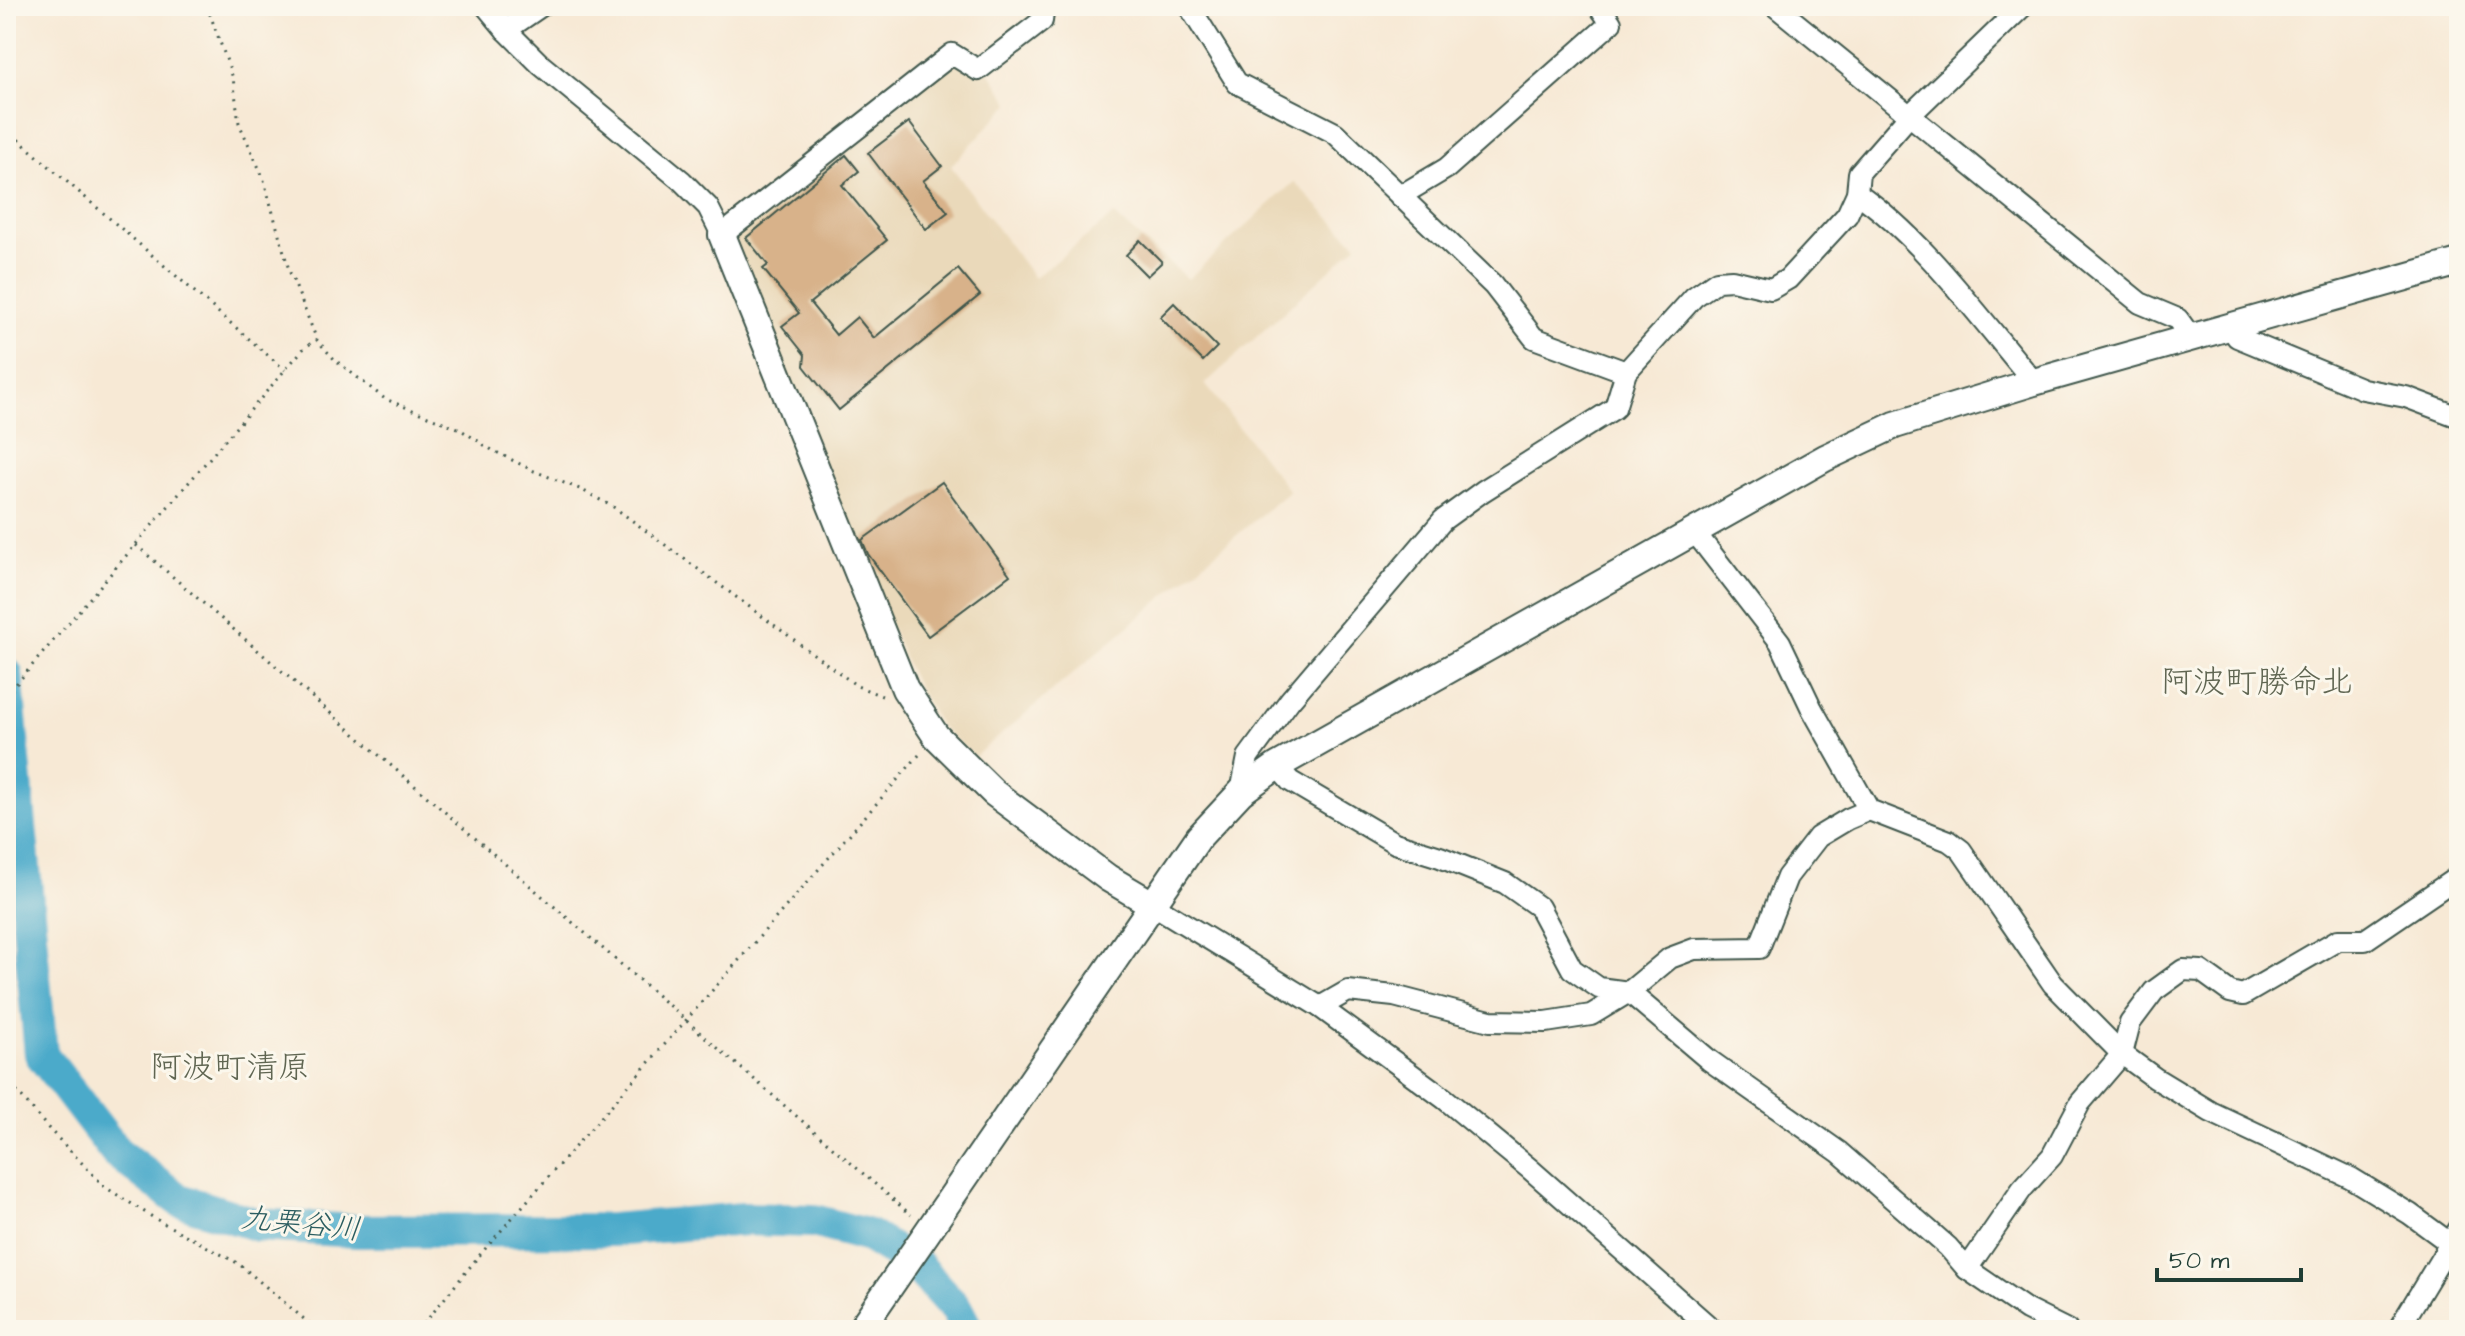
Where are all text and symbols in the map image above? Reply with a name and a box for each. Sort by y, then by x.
district label: 阿波町勝命北 [2161,660,2353,705]
district label: 阿波町清原 [150,1045,310,1090]
water label: 九栗谷川 [239,1197,363,1251]
scale bar [2157,1232,2301,1282]
text: 50 m [2169,1244,2230,1278]

